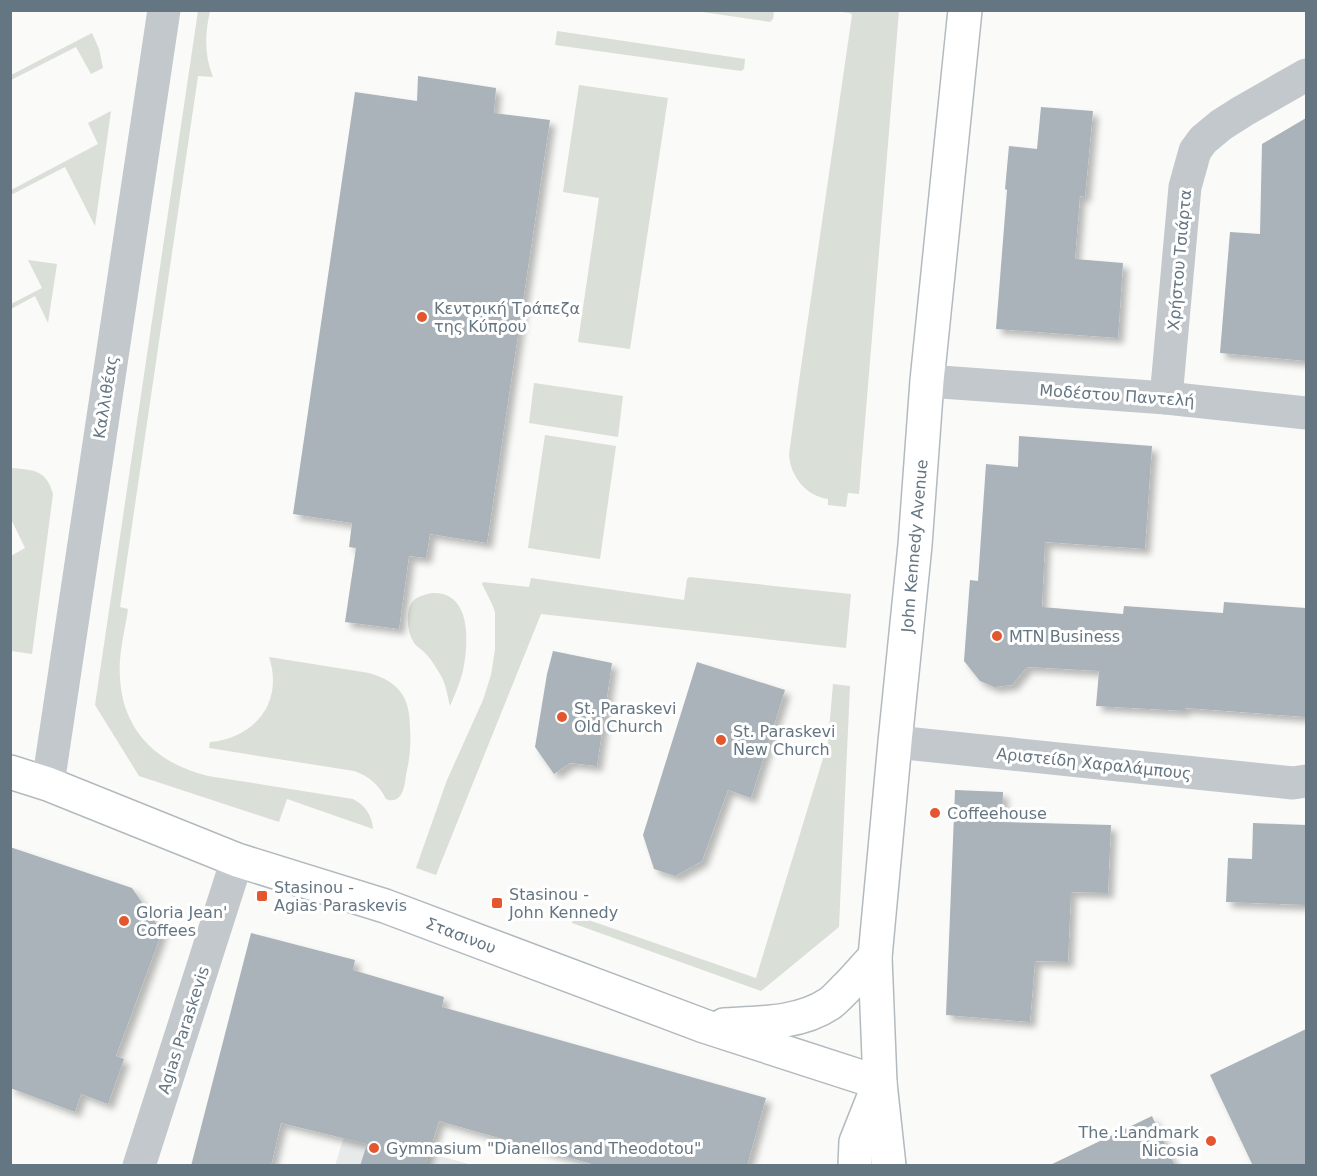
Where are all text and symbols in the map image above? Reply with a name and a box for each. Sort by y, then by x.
street label: Χρήστου Τσιάρτα [1164,189,1195,331]
place label: Κεντρική Τράπεζα της Κύπρου [434,299,580,336]
marker: Κεντρική Τράπεζα της Κύπρου [415,310,429,324]
street label: Καλλιθέας [90,354,121,440]
street label: Μοδέστου Παντελή [1039,381,1195,410]
street label: John Kennedy Avenue [897,459,932,634]
place label: MTN Business [1009,627,1120,646]
marker: MTN Business [990,629,1004,643]
place label: St. Paraskevi Old Church [574,699,677,736]
marker: St. Paraskevi Old Church [555,710,569,724]
place label: St. Paraskevi New Church [733,722,836,759]
marker: St. Paraskevi New Church [714,733,728,747]
street label: Αριστείδη Χαραλάμπους [996,744,1192,783]
place label: Coffeehouse [947,804,1047,823]
marker: Coffeehouse [928,806,942,820]
place label: Stasinou - Agias Paraskevis [274,878,407,915]
place label: Stasinou - John Kennedy [508,885,618,922]
marker: Stasinou - Agias Paraskevis [255,889,269,903]
marker: Stasinou - John Kennedy [490,896,504,910]
place label: Gloria Jean' Coffees [136,903,227,940]
street label: Στασινου [423,913,499,958]
marker: Gloria Jean' Coffees [117,914,131,928]
street label: Agias Paraskevis [154,964,213,1096]
place label: The :Landmark Nicosia [1078,1123,1200,1160]
marker: The :Landmark Nicosia [1204,1134,1218,1148]
place label: Gymnasium "Dianellos and Theodotou" [386,1139,701,1158]
marker: Gymnasium "Dianellos and Theodotou" [367,1141,381,1155]

